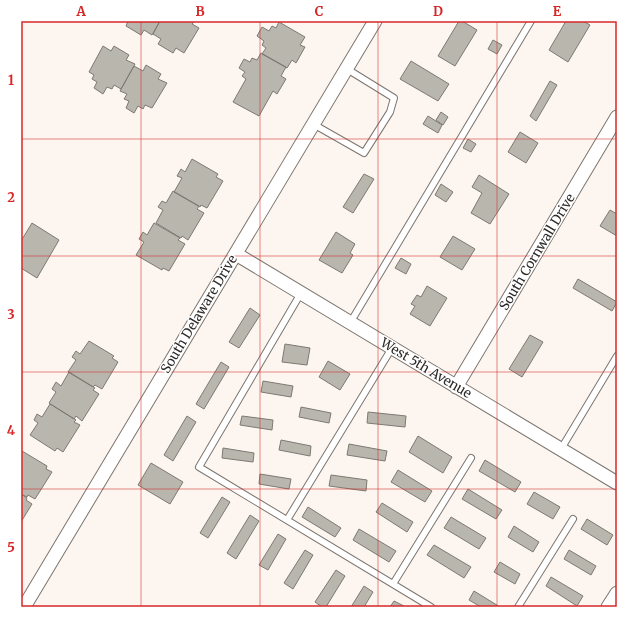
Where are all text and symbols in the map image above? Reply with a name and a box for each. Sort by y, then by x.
text: A [75,3,86,20]
text: B [195,3,205,20]
text: C [315,3,324,20]
text: D [433,3,443,20]
text: E [553,3,562,20]
text: 1 [8,72,14,89]
text: 2 [7,189,15,206]
street label: South Cornwall Drive [495,190,579,313]
street label: South Delaware Drive [157,252,241,376]
text: 3 [7,306,15,323]
street label: West 5th Avenue [377,334,475,402]
text: 4 [7,422,16,439]
text: 5 [7,539,15,556]

